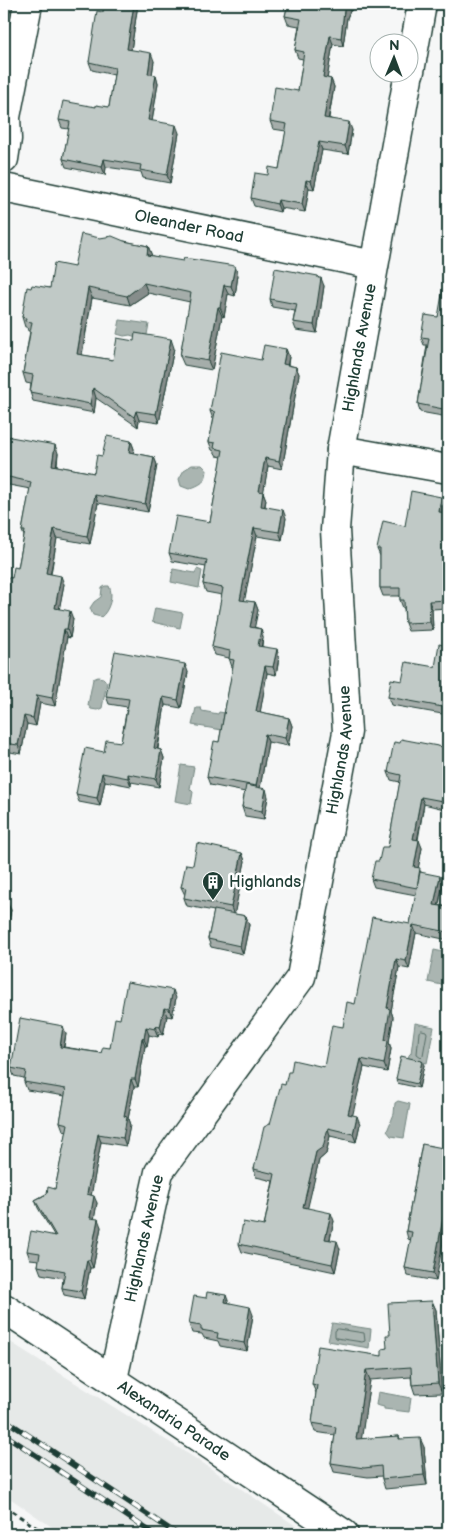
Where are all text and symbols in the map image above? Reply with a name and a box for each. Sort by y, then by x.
north arrow [370,32,420,82]
text: N [389,37,400,54]
street label: Oleander Road [133,206,245,247]
street label: Highlands Avenue [339,281,380,414]
street label: Highlands Avenue [322,684,357,816]
building icon: Highlands [201,870,225,901]
place label: Highlands [229,873,301,892]
street label: Highlands Avenue [121,1172,168,1304]
street label: Alexandria Parade [114,1377,234,1465]

